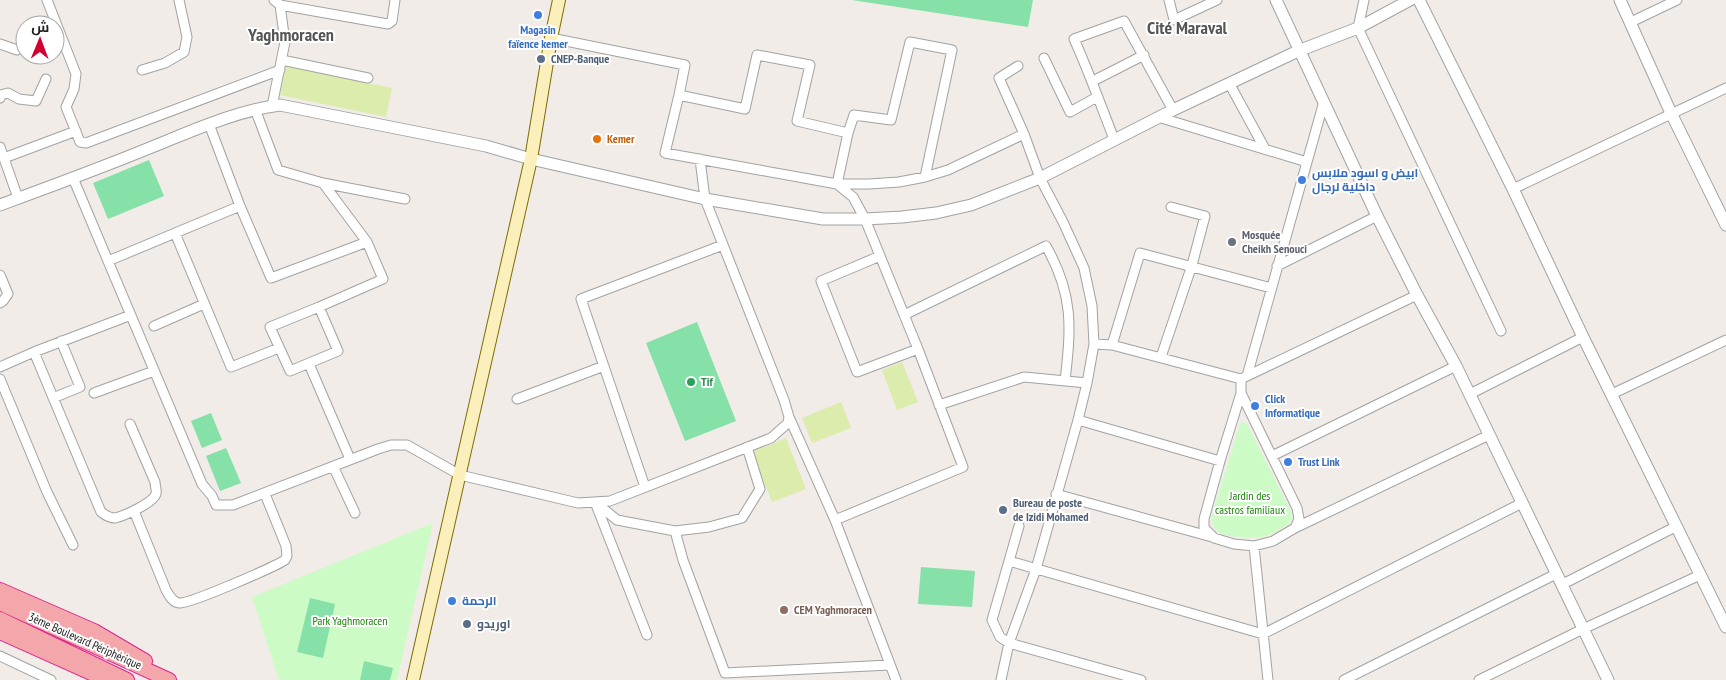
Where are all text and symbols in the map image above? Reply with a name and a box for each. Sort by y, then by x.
marker: Magasin faïence kemer [532,9,544,21]
north arrow [15,15,65,65]
district label: Cité Maraval [1147,16,1228,39]
text: ش [31,18,49,36]
place label: Magasin faïence kemer [508,22,568,51]
district label: Yaghmoracen [247,23,334,46]
place label: CNEP-Banque [551,51,609,66]
marker: CNEP-Banque [535,53,547,65]
place label: Kemer [607,131,635,146]
marker: Kemer [591,133,603,145]
place label: ابيض و اسود ملابس داخلية لرجال [1312,165,1418,195]
marker: ابيض و اسود ملابس داخلية لرجال [1296,174,1308,186]
place label: Mosquée Cheikh Senouci [1242,227,1307,256]
marker: Mosquée Cheikh Senouci [1226,236,1238,248]
place label: Tif [701,374,713,389]
marker: Tif [685,376,697,388]
place label: Click Informatique [1265,391,1320,420]
marker: Click Informatique [1249,400,1261,412]
place label: Trust Link [1298,454,1340,469]
marker: Trust Link [1282,456,1294,468]
park label: Jardin des castros familiaux [1215,488,1285,517]
place label: Bureau de poste de Izidi Mohamed [1013,495,1089,524]
marker: Bureau de poste de Izidi Mohamed [997,504,1009,516]
place label: الرحمة [462,593,497,609]
marker: الرحمة [446,595,458,607]
place label: CEM Yaghmoracen [794,602,872,617]
marker: CEM Yaghmoracen [778,604,790,616]
street label: 3ème Boulevard Périphérique [26,609,144,672]
park label: Park Yaghmoracen [312,613,388,628]
place label: اوريدو [477,616,510,632]
marker: اوريدو [461,618,473,630]

